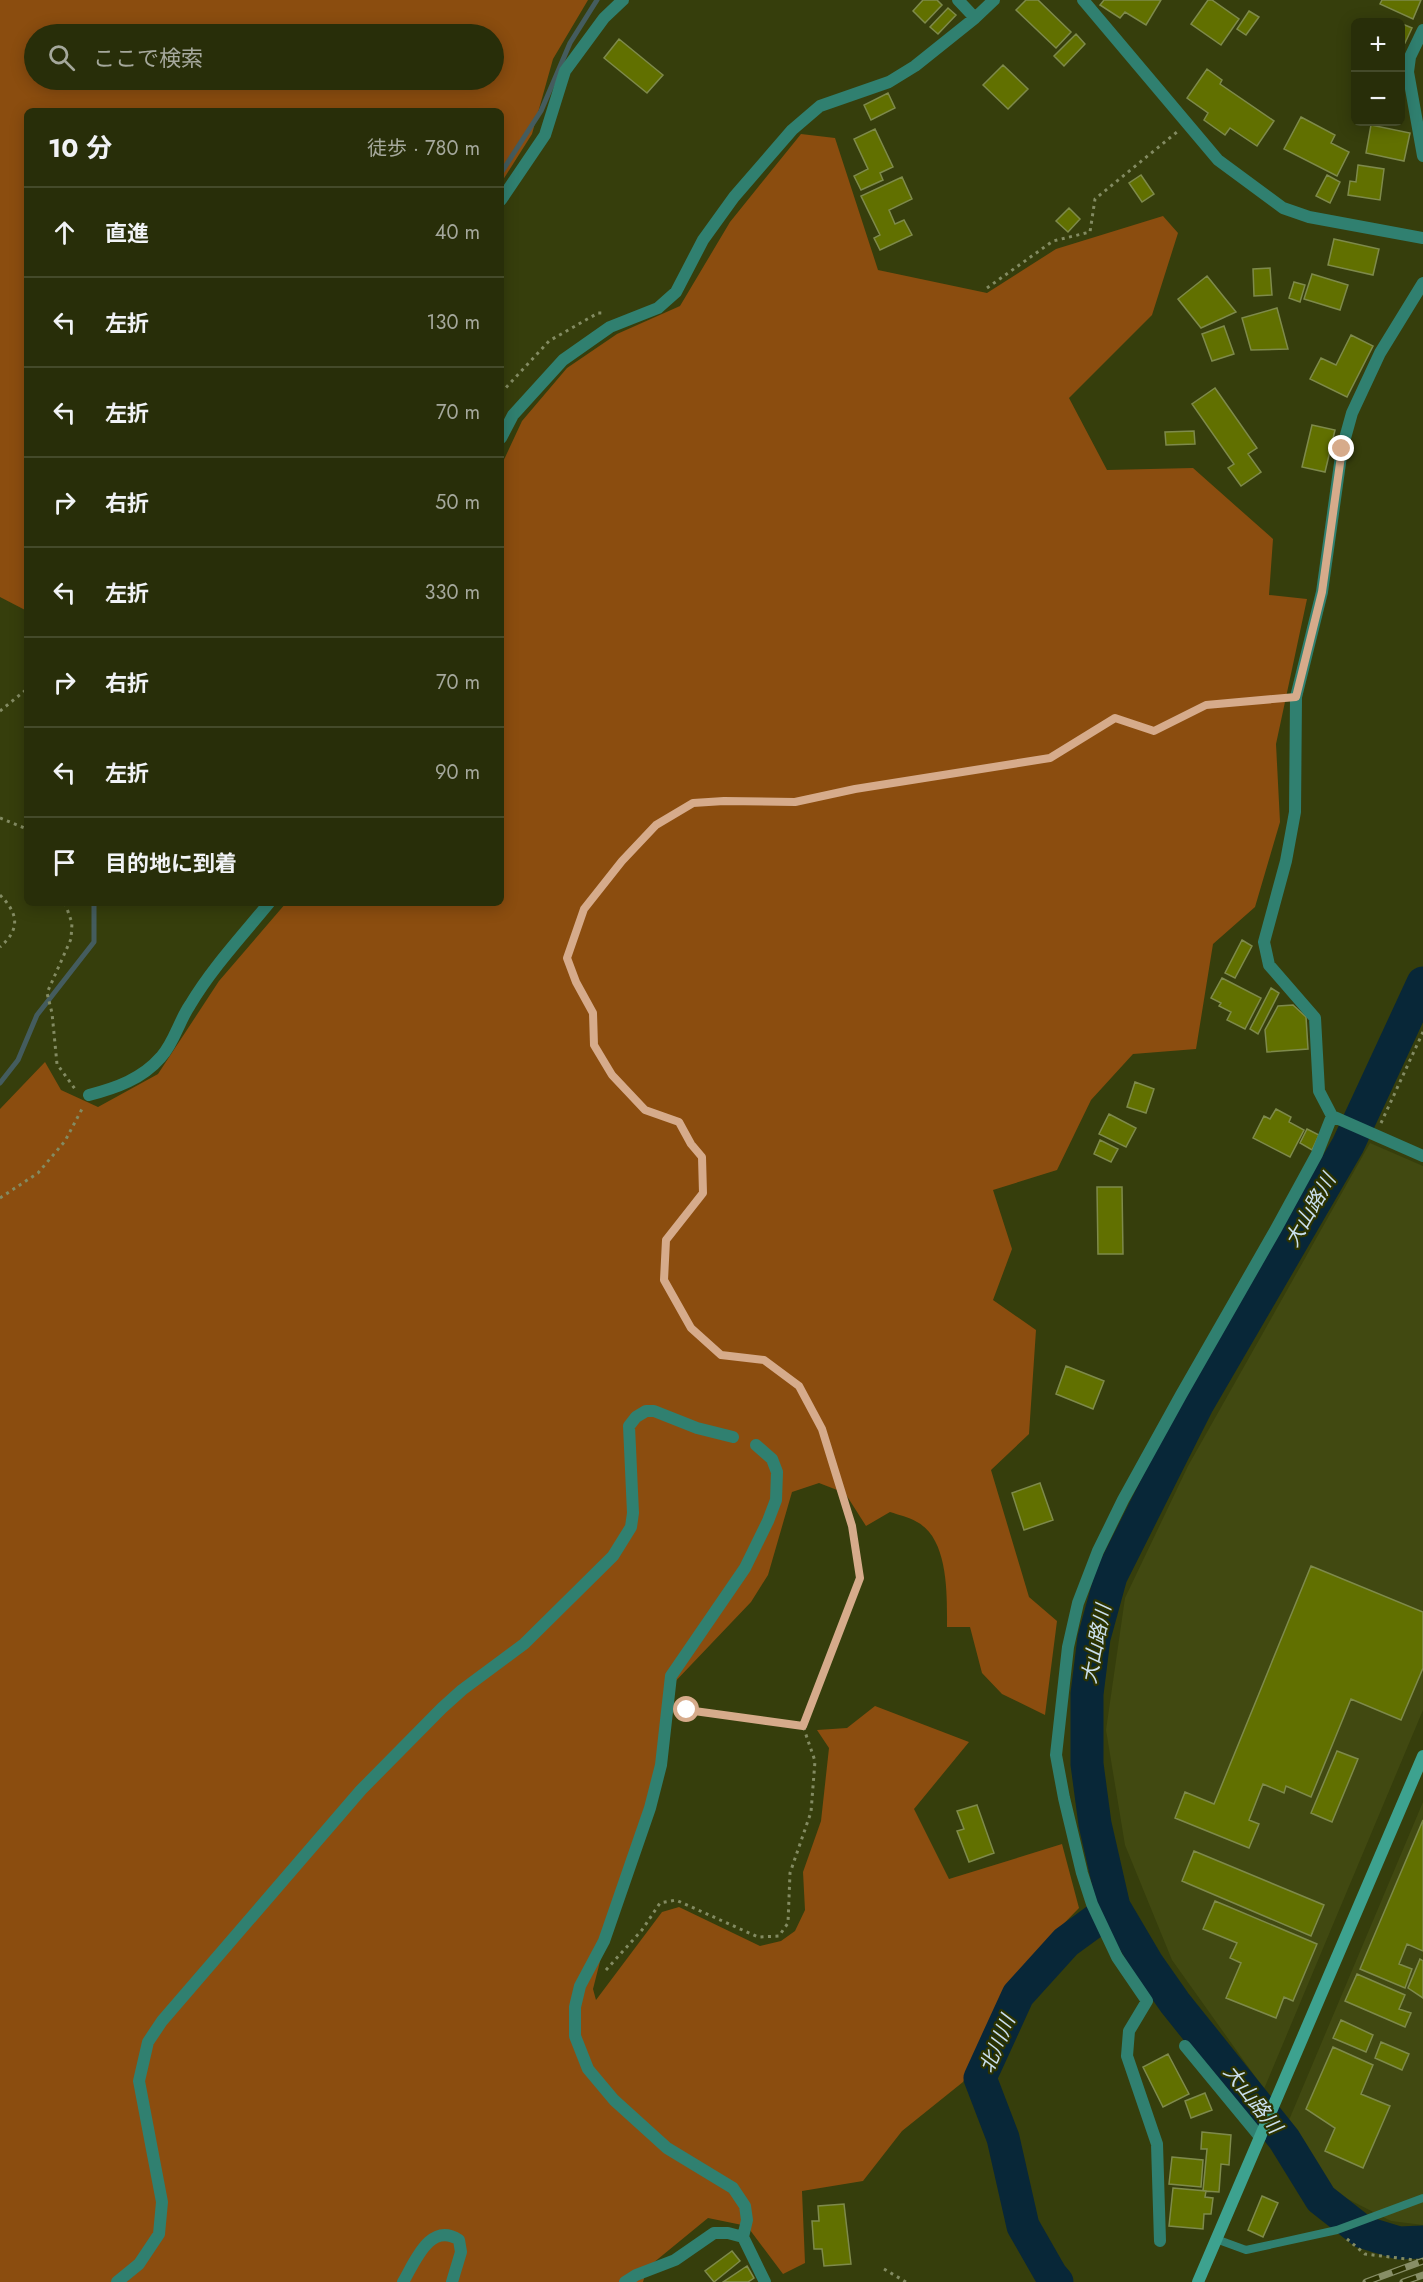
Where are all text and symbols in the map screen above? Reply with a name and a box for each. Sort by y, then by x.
map controls [1351,18,1405,126]
button: + [1351,18,1405,72]
search box [24,24,504,90]
icon: search [45,41,78,74]
text: ここで検索 [93,42,203,74]
button: − [1351,72,1405,126]
text: 10 分 [48,129,112,167]
text: 徒歩 · 780 m [367,134,480,163]
icon: ahead [48,216,81,249]
text: 直進 [105,217,149,249]
text: 40 m [435,218,480,247]
icon: left [48,306,81,339]
text: 左折 [105,307,149,339]
text: 130 m [426,308,480,337]
icon: left [48,396,81,429]
text: 左折 [105,397,149,429]
text: 70 m [436,398,480,427]
route end [1328,435,1354,461]
icon: right [48,486,81,519]
text: 右折 [105,487,149,519]
text: 50 m [435,488,480,517]
icon: left [48,576,81,609]
text: 左折 [105,577,149,609]
text: 330 m [425,578,480,607]
icon: right [48,666,81,699]
text: 右折 [105,667,149,699]
text: 70 m [436,668,480,697]
icon: left [48,756,81,789]
text: 左折 [105,757,149,789]
text: 90 m [435,758,480,787]
icon: arrive [48,846,81,879]
text: 目的地に到着 [105,847,237,879]
water label: 大山路川 [1278,1167,1344,1252]
water label: 大山路川 [1075,1600,1119,1686]
route start [673,1696,699,1722]
water label: 北川川 [972,2009,1023,2077]
water label: 大山路川 [1217,2059,1290,2141]

